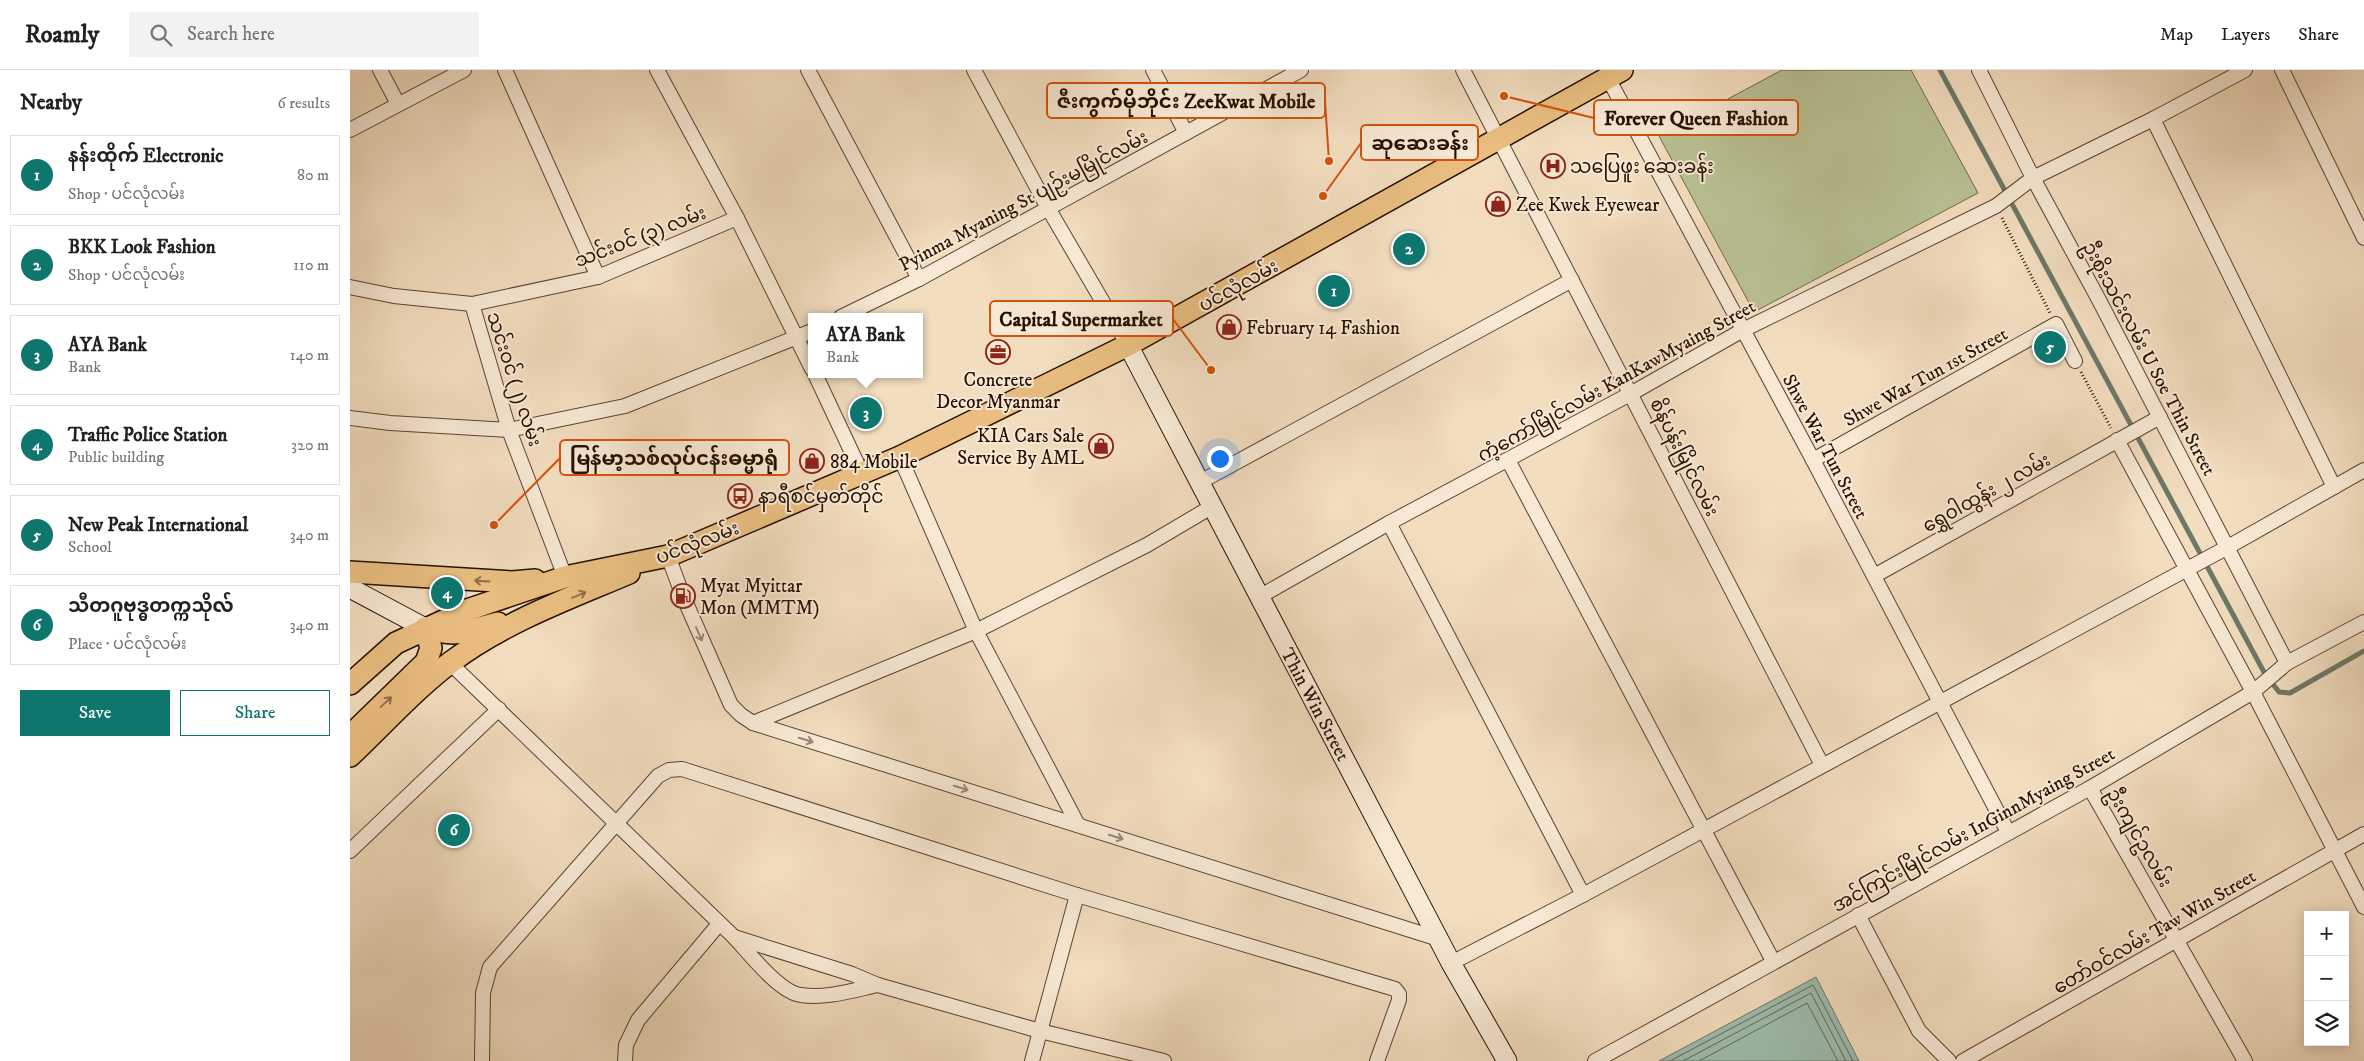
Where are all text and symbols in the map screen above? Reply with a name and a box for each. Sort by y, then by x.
search box [129,12,479,57]
text: Roamly [25,20,99,50]
icon: search [147,21,175,49]
text: Search here [187,23,275,46]
text: Map [2160,24,2193,46]
text: Layers [2221,24,2270,46]
text: Share [2298,24,2339,46]
callout: ဇီးကွက်မိုဘိုင်း ZeeKwat Mobile [1047,83,1325,118]
text: ဇီးကွက်မိုဘိုင်း ZeeKwat Mobile [1057,88,1316,117]
text: Nearby [20,90,82,116]
text: 6 results [277,93,330,113]
callout: Forever Queen Fashion [1594,100,1798,135]
text: Forever Queen Fashion [1604,107,1789,132]
street label: Pyinma Myaning St ပျဉ်းမမြိုင်လမ်း [893,122,1153,280]
callout: ဆုဆေးခန်း [1361,125,1478,160]
text: ဆုဆေးခန်း [1371,130,1469,159]
text: နန်းထိုက် Electronic [68,145,223,168]
place label: သပြေဖူး ဆေးခန်း [1570,152,1714,183]
hospital icon: သပြေဖူး ဆေးခန်း [1540,153,1566,179]
text: 1 [34,165,40,185]
text: 80 m [297,165,329,185]
text: Shop · ပင်လုံလမ်း [68,184,185,204]
shop icon: Zee Kwek Eyewear [1485,191,1511,217]
place label: Zee Kwek Eyewear [1516,194,1659,217]
street label: သင်းဝင် (၃) လမ်း [570,198,711,276]
pin: 2 [1393,230,1425,268]
text: BKK Look Fashion [68,236,216,259]
street label: ဦးစိုးသင်းလမ်း U Soe Thin Street [2074,236,2224,482]
street label: ပင်လုံလမ်း [1193,252,1284,321]
text: 2 [33,255,41,275]
text: 110 m [293,255,329,275]
text: Shop · ပင်လုံလမ်း [68,265,185,285]
pin: 1 [1318,272,1350,310]
street label: ကံ့ကော်မြိုင်လမ်း KanKawMyaing Street [1472,292,1761,470]
callout: Capital Supermarket [990,301,1173,336]
street label: သင်းဝင် (၂) လမ်း [478,308,550,450]
text: Capital Supermarket [999,308,1163,333]
popup [808,313,923,378]
shop icon: February 14 Fashion [1216,314,1242,340]
place label: February 14 Fashion [1246,317,1400,340]
street label: Shwe War Tun 1st Street [1840,323,2012,432]
text: AYA Bank [826,324,905,347]
pin: 5 [2034,328,2066,366]
text: AYA Bank [68,334,147,357]
office icon: Concrete Decor Myanmar [985,339,1011,365]
text: 3 [34,345,40,365]
text: 140 m [290,345,329,365]
text: Bank [826,347,859,367]
text: Bank [68,357,101,377]
place label: Concrete Decor Myanmar [936,369,1060,414]
street label: Shwe War Tun Street [1777,370,1872,523]
street label: စိန်ပန်းမြိုင်လမ်း [1641,393,1727,522]
pin: 3 [850,394,882,432]
text: Traffic Police Station [68,424,228,447]
place label: KIA Cars Sale Service By AML [957,425,1084,470]
shop icon: KIA Cars Sale Service By AML [1088,433,1114,459]
text: 4 [32,435,42,455]
text: 320 m [291,435,329,455]
callout: မြန်မာ့သစ်လုပ်ငန်းဓမ္မာရုံ [560,440,789,475]
text: မြန်မာ့သစ်လုပ်ငန်းဓမ္မာရုံ [570,445,778,474]
street label: ရွှေ၀ါထွန်း ၂ လမ်း [1917,445,2056,541]
your location [1207,446,1233,472]
text: Public building [68,447,164,467]
shop icon: 884 Mobile [799,448,825,474]
place label: 884 Mobile [830,451,918,474]
place label: နာရီစင်မှတ်တိုင် [758,482,884,513]
bus stop icon: နာရီစင်မှတ်တိုင် [727,483,753,509]
street label: ပင်လုံလမ်း [651,513,744,574]
text: New Peak International [68,514,248,537]
text: 5 [33,525,41,545]
text: 340 m [290,525,329,545]
text: School [68,537,112,557]
pin: 4 [431,574,463,612]
place label: Myat Myittar Mon (MMTM) [700,575,819,620]
one-way arrow [474,576,490,585]
fuel station icon: Myat Myittar Mon (MMTM) [670,583,696,609]
one-way arrow [571,589,586,599]
text: သီတဂူဗုဒ္ဓတက္ကသိုလ် [68,595,234,618]
text: 6 [33,615,41,635]
text: 340 m [290,615,329,635]
one-way arrow [695,626,705,641]
text: Place · ပင်လုံလမ်း [68,634,187,654]
street label: Thin Win Street [1275,644,1354,765]
button: Save [20,690,170,736]
button: Share [180,690,330,736]
one-way arrow [379,696,392,708]
one-way arrow [798,735,814,745]
street label: အင်ကြင်းမြိုင်လမ်း InGinnMyaing Street [1826,739,2121,920]
street label: ဦးကျင်ဥလမ်း [2098,782,2180,893]
one-way arrow [953,784,969,794]
pin: 6 [438,811,470,849]
one-way arrow [1108,833,1124,843]
street label: တော်ဝင်လမ်း Taw Win Street [2047,861,2260,1000]
map controls [2304,911,2349,1046]
button: + [2304,911,2349,956]
button: − [2304,956,2349,1001]
button: layers [2304,1001,2349,1046]

